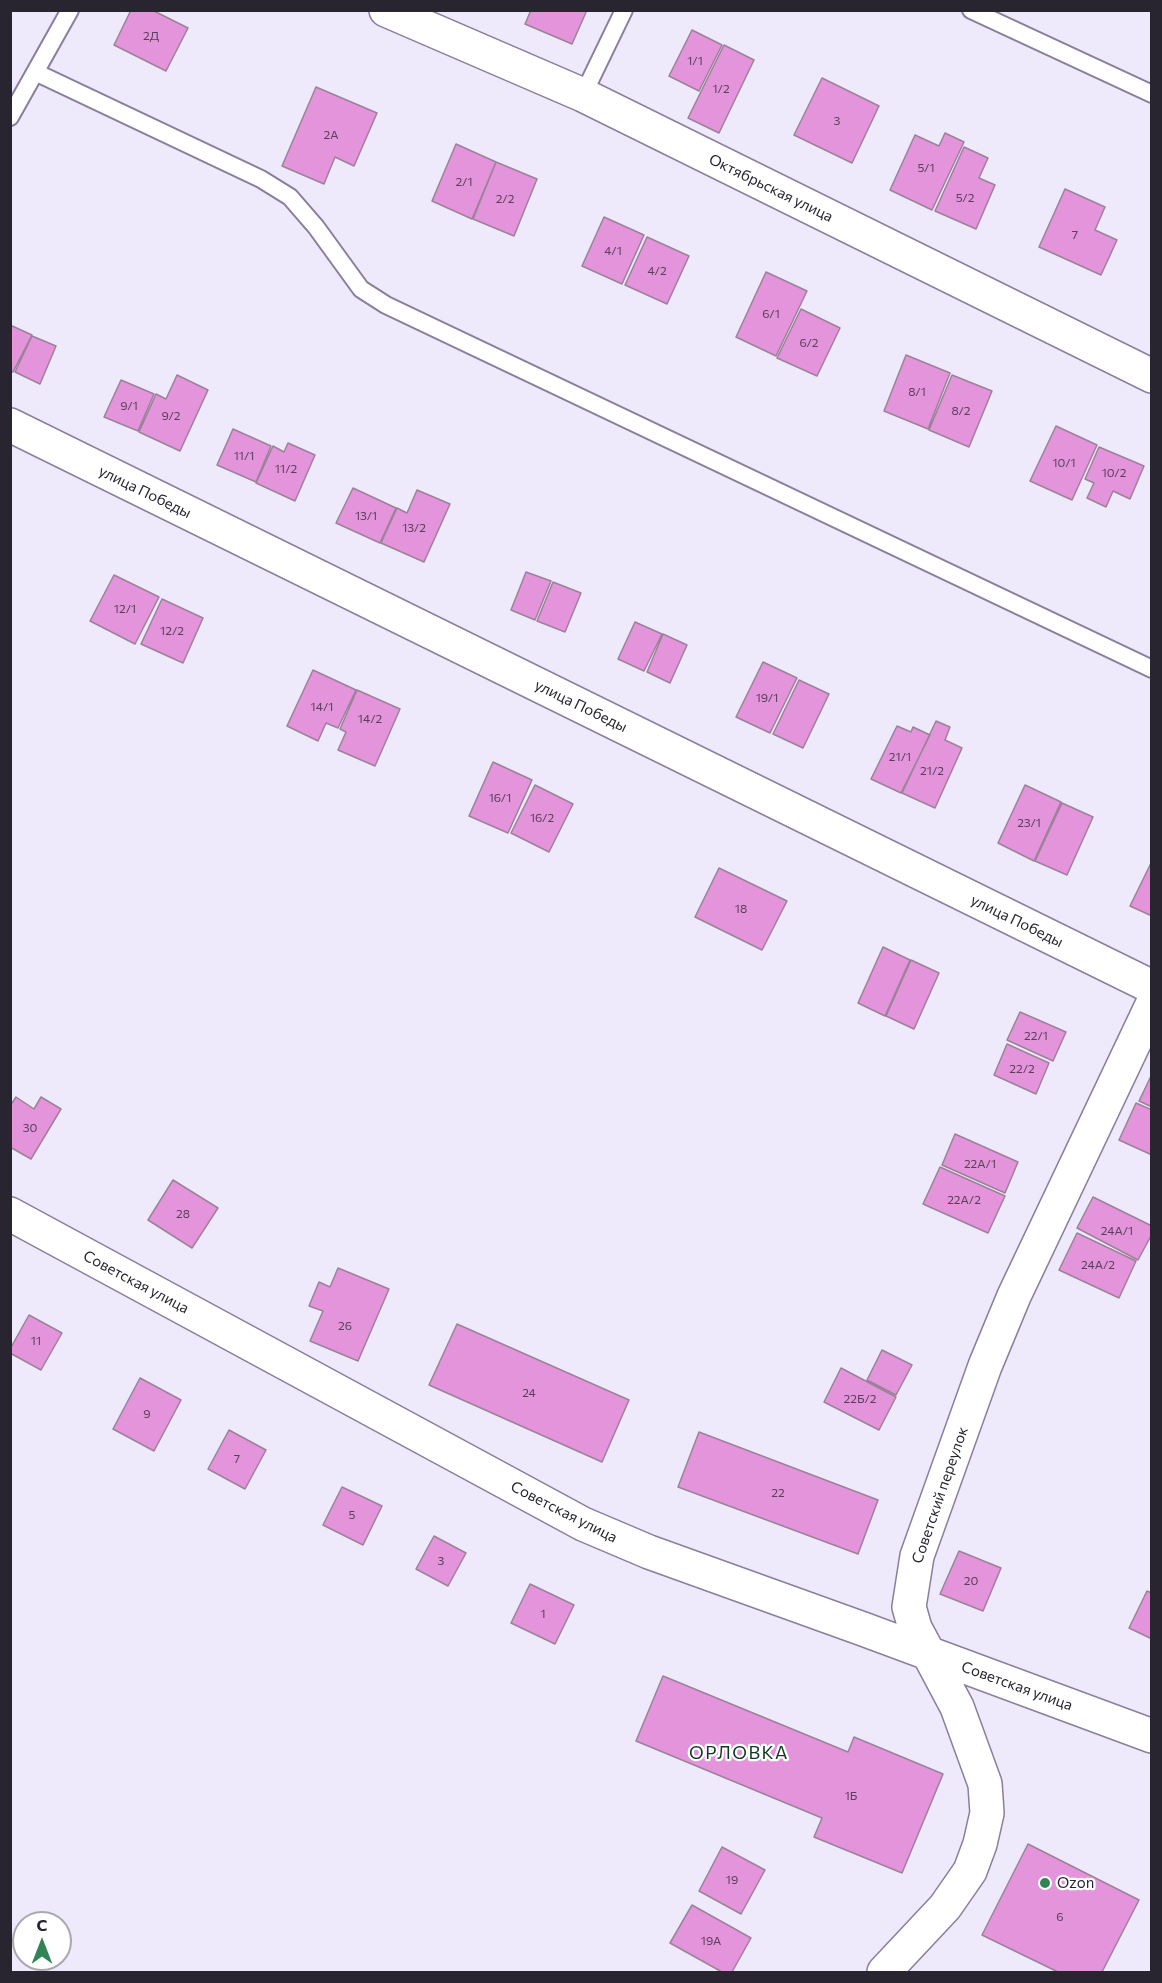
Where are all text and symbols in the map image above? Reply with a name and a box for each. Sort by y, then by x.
house number: 2Д [143,29,159,43]
house number: 1/1 [687,54,703,68]
house number: 1/2 [712,82,730,96]
house number: 3 [834,114,840,128]
house number: 2А [324,128,338,142]
street label: Октябрьская улица [706,150,836,226]
house number: 5/1 [917,161,935,175]
house number: 2/1 [455,175,473,189]
house number: 5/2 [956,191,974,205]
house number: 2/2 [496,192,514,206]
house number: 7 [1072,228,1078,242]
house number: 4/1 [604,244,622,258]
house number: 4/2 [647,264,667,278]
house number: 6/1 [762,307,780,321]
house number: 6/2 [799,336,819,350]
house number: 8/1 [908,385,926,399]
house number: 9/1 [120,399,138,413]
house number: 8/2 [951,404,971,418]
house number: 9/2 [161,409,181,423]
house number: 11/1 [234,449,254,463]
house number: 10/1 [1052,456,1076,470]
street label: улица Победы [96,462,194,522]
house number: 11/2 [275,462,297,476]
house number: 10/2 [1102,466,1126,480]
house number: 13/1 [355,509,377,523]
house number: 13/2 [402,521,426,535]
house number: 12/1 [114,602,136,616]
house number: 12/2 [160,624,184,638]
street label: улица Победы [532,676,630,736]
house number: 19/1 [756,691,778,705]
house number: 14/1 [311,700,333,714]
house number: 14/2 [358,712,382,726]
house number: 21/1 [889,750,911,764]
house number: 21/2 [920,764,944,778]
house number: 16/1 [489,791,511,805]
house number: 16/2 [530,811,554,825]
house number: 23/1 [1017,816,1041,830]
street label: улица Победы [968,891,1066,951]
house number: 18 [735,902,747,916]
house number: 22/1 [1024,1029,1048,1043]
house number: 22/2 [1009,1062,1035,1076]
house number: 30 [23,1121,37,1135]
house number: 22А/1 [964,1157,996,1171]
house number: 22А/2 [947,1193,981,1207]
house number: 28 [176,1207,190,1221]
house number: 24А/1 [1101,1224,1133,1238]
street label: Советская улица [80,1247,192,1317]
house number: 24А/2 [1081,1258,1115,1272]
house number: 26 [338,1319,352,1333]
house number: 11 [31,1334,41,1348]
house number: 24 [522,1386,536,1400]
house number: 22Б/2 [844,1392,876,1406]
house number: 9 [143,1407,151,1421]
street label: Советский переулок [908,1424,972,1566]
house number: 7 [234,1452,240,1466]
street label: Советская улица [508,1477,620,1547]
house number: 22 [771,1486,785,1500]
house number: 5 [349,1508,355,1522]
house number: 3 [438,1554,444,1568]
house number: 20 [964,1574,978,1588]
house number: 1 [540,1607,546,1621]
street label: Советская улица [959,1658,1075,1714]
district label: ОРЛОВКА [689,1742,789,1764]
house number: 1Б [845,1789,857,1803]
house number: 19 [726,1873,738,1887]
place label: Ozon [1057,1874,1094,1892]
marker: Ozon [1038,1876,1052,1890]
house number: 6 [1056,1910,1064,1924]
north arrow [12,1911,72,1971]
text: С [37,1915,47,1934]
house number: 19А [701,1934,721,1948]

